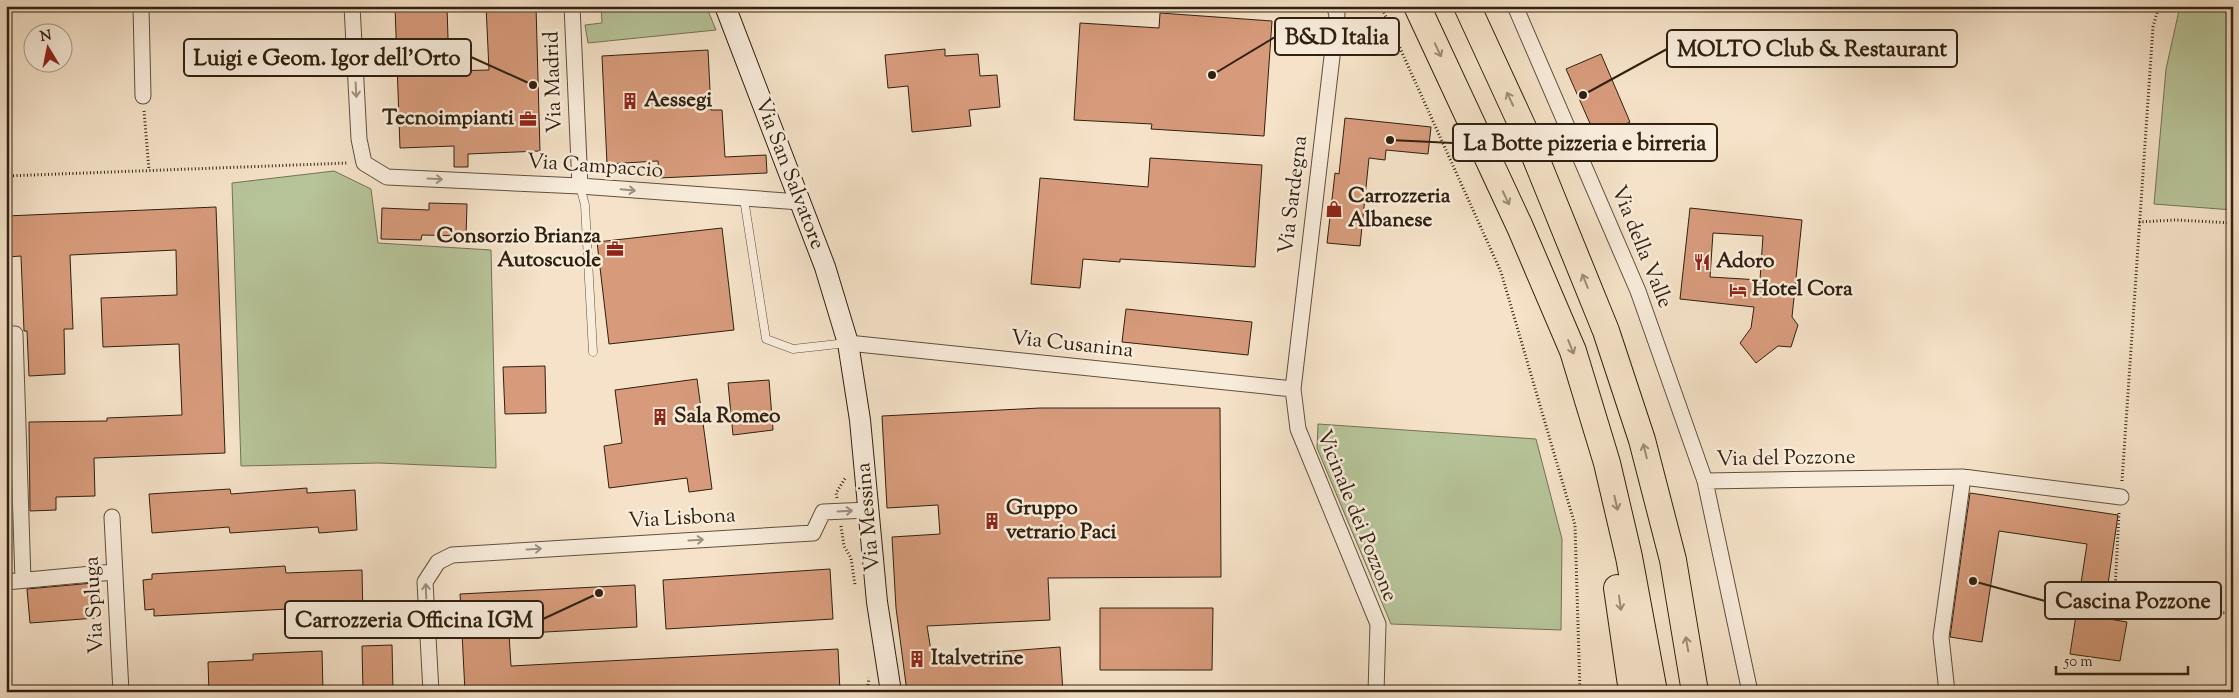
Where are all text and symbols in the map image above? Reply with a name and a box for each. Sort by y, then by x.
callout: B&D Italia [1275,18,1399,55]
north arrow [22,22,72,72]
text: B&D Italia [1285,23,1390,55]
text: N [39,26,53,48]
street label: Via Madrid [537,30,571,133]
callout: MOLTO Club & Restaurant [1667,30,1957,67]
text: MOLTO Club & Restaurant [1677,35,1947,67]
callout: Luigi e Geom. Igor dell'Orto [184,39,471,76]
one-way arrow [1433,42,1443,57]
text: Luigi e Geom. Igor dell'Orto [194,44,461,76]
one-way arrow [352,82,361,98]
place label: Aessegi [644,86,712,116]
building icon: Aessegi [620,91,640,111]
one-way arrow [1505,92,1514,107]
street label: Via San Salvatore [746,94,832,254]
place label: Tecnoimpianti [382,104,514,134]
office icon: Tecnoimpianti [518,109,538,129]
callout: La Botte pizzeria e birreria [1453,124,1717,161]
text: La Botte pizzeria e birreria [1463,129,1707,161]
street label: Via Sardegna [1272,134,1316,256]
street label: Via Campaccio [526,147,664,187]
one-way arrow [427,175,443,184]
street label: Via della Valle [1603,181,1679,313]
place label: Carrozzeria Albanese [1348,182,1451,236]
one-way arrow [620,185,636,194]
one-way arrow [1502,190,1512,205]
shop icon: Carrozzeria Albanese [1324,199,1344,219]
place label: Consorzio Brianza Autoscuole [437,222,601,276]
office icon: Consorzio Brianza Autoscuole [605,239,625,259]
place label: Adoro [1716,247,1775,277]
restaurant icon: Adoro [1692,252,1712,272]
one-way arrow [1580,274,1590,289]
place label: Hotel Cora [1752,275,1853,305]
hotel icon: Hotel Cora [1728,280,1748,300]
street label: Via Cusanina [1009,324,1135,366]
one-way arrow [1566,339,1576,354]
place label: Sala Romeo [674,402,781,432]
building icon: Sala Romeo [650,407,670,427]
street label: Vicinale dei Pozzone [1308,426,1404,606]
one-way arrow [1639,443,1649,459]
street label: Via del Pozzone [1716,443,1856,475]
street label: Via Messina [849,461,889,573]
place label: Gruppo vetrario Paci [1006,494,1117,548]
one-way arrow [1612,494,1621,510]
street label: Via Lisbona [628,501,737,537]
one-way arrow [836,506,852,516]
building icon: Gruppo vetrario Paci [982,511,1002,531]
one-way arrow [688,535,704,544]
one-way arrow [525,545,541,554]
street label: Via Spluga [77,555,113,655]
callout: Cascina Pozzone [2045,582,2221,619]
one-way arrow [421,583,430,599]
text: Cascina Pozzone [2055,587,2211,619]
one-way arrow [1615,595,1625,611]
callout: Carrozzeria Officina IGM [285,601,543,638]
text: Carrozzeria Officina IGM [295,606,534,638]
one-way arrow [1681,636,1691,652]
scale bar [2056,643,2189,675]
place label: Italvetrine [931,644,1024,674]
building icon: Italvetrine [907,649,927,669]
text: 50 m [2063,652,2093,673]

